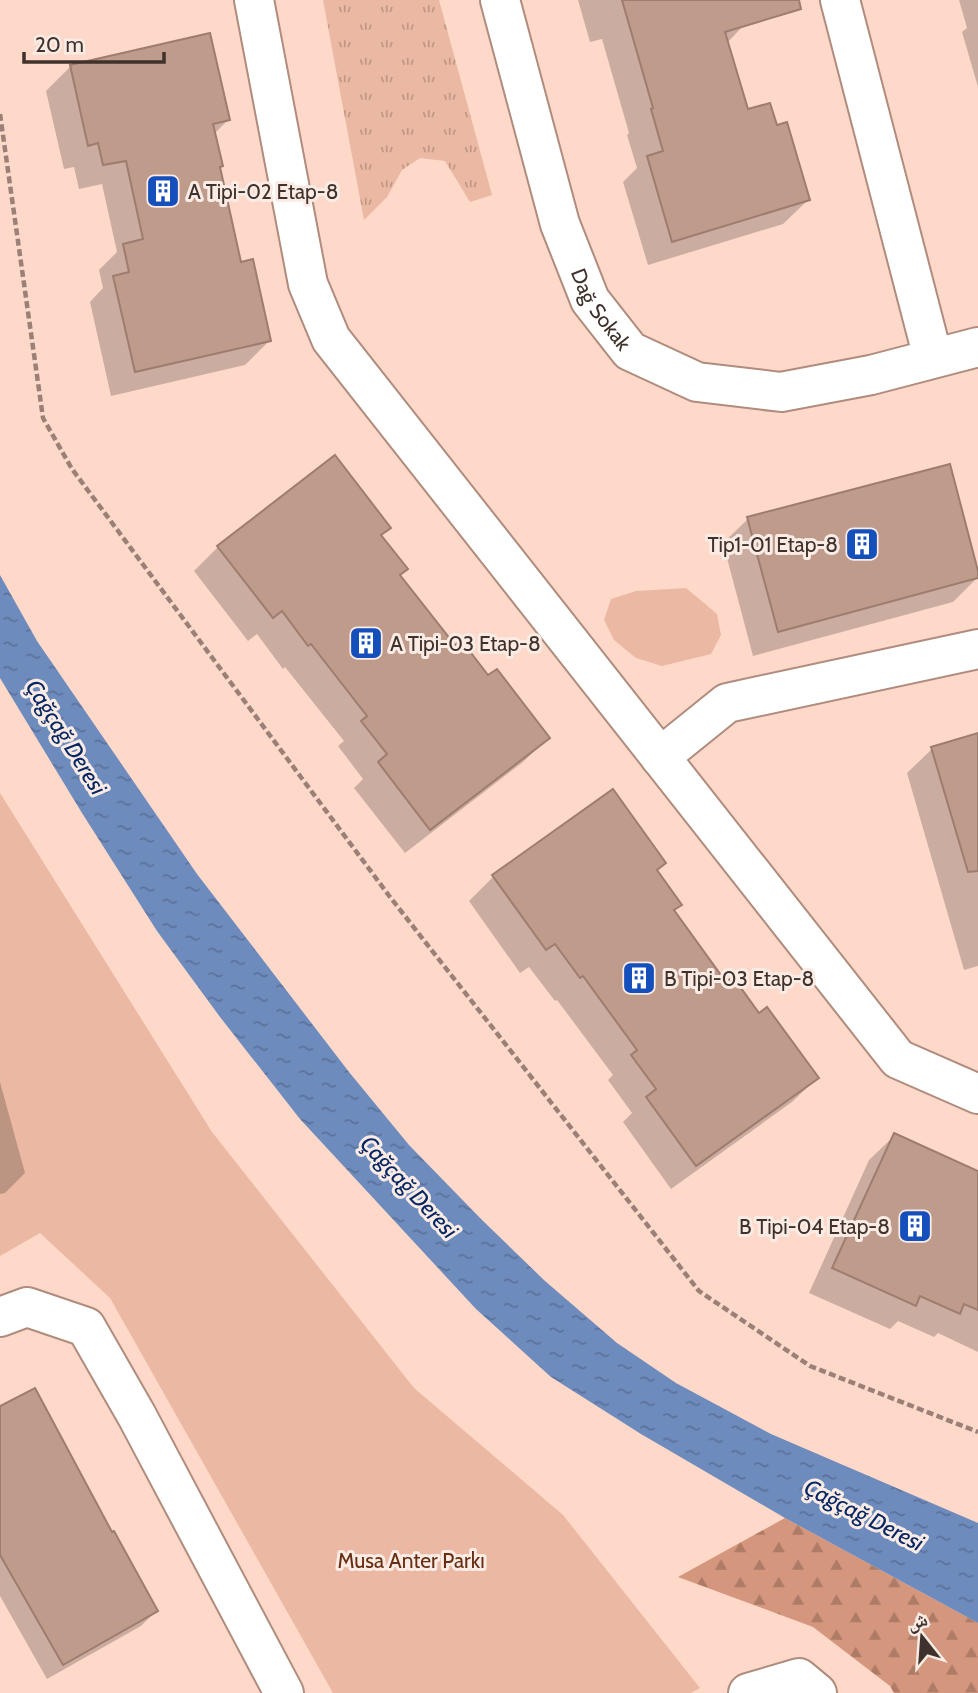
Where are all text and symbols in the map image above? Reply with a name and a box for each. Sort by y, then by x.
scale bar [24,21,164,65]
text: 20 m [35,32,84,57]
building icon: A Tipi-02 Etap-8 [144,172,182,210]
place label: A Tipi-02 Etap-8 [188,179,338,204]
street label: Dağ Sokak [566,265,637,355]
building icon: Tip1-01 Etap-8 [843,525,881,563]
place label: Tip1-01 Etap-8 [708,532,838,557]
building icon: A Tipi-03 Etap-8 [347,624,385,662]
place label: A Tipi-03 Etap-8 [390,631,541,656]
water label: Çağçağ Deresi [20,674,113,801]
building icon: B Tipi-03 Etap-8 [620,959,658,997]
place label: B Tipi-03 Etap-8 [664,966,814,991]
water label: Çağçağ Deresi [354,1130,464,1245]
building icon: B Tipi-04 Etap-8 [896,1207,934,1245]
place label: B Tipi-04 Etap-8 [739,1214,890,1239]
water label: Çağçağ Deresi [799,1473,929,1558]
park label: Musa Anter Parkı [337,1548,485,1573]
north arrow [887,1602,957,1672]
text: ش [904,1607,930,1635]

